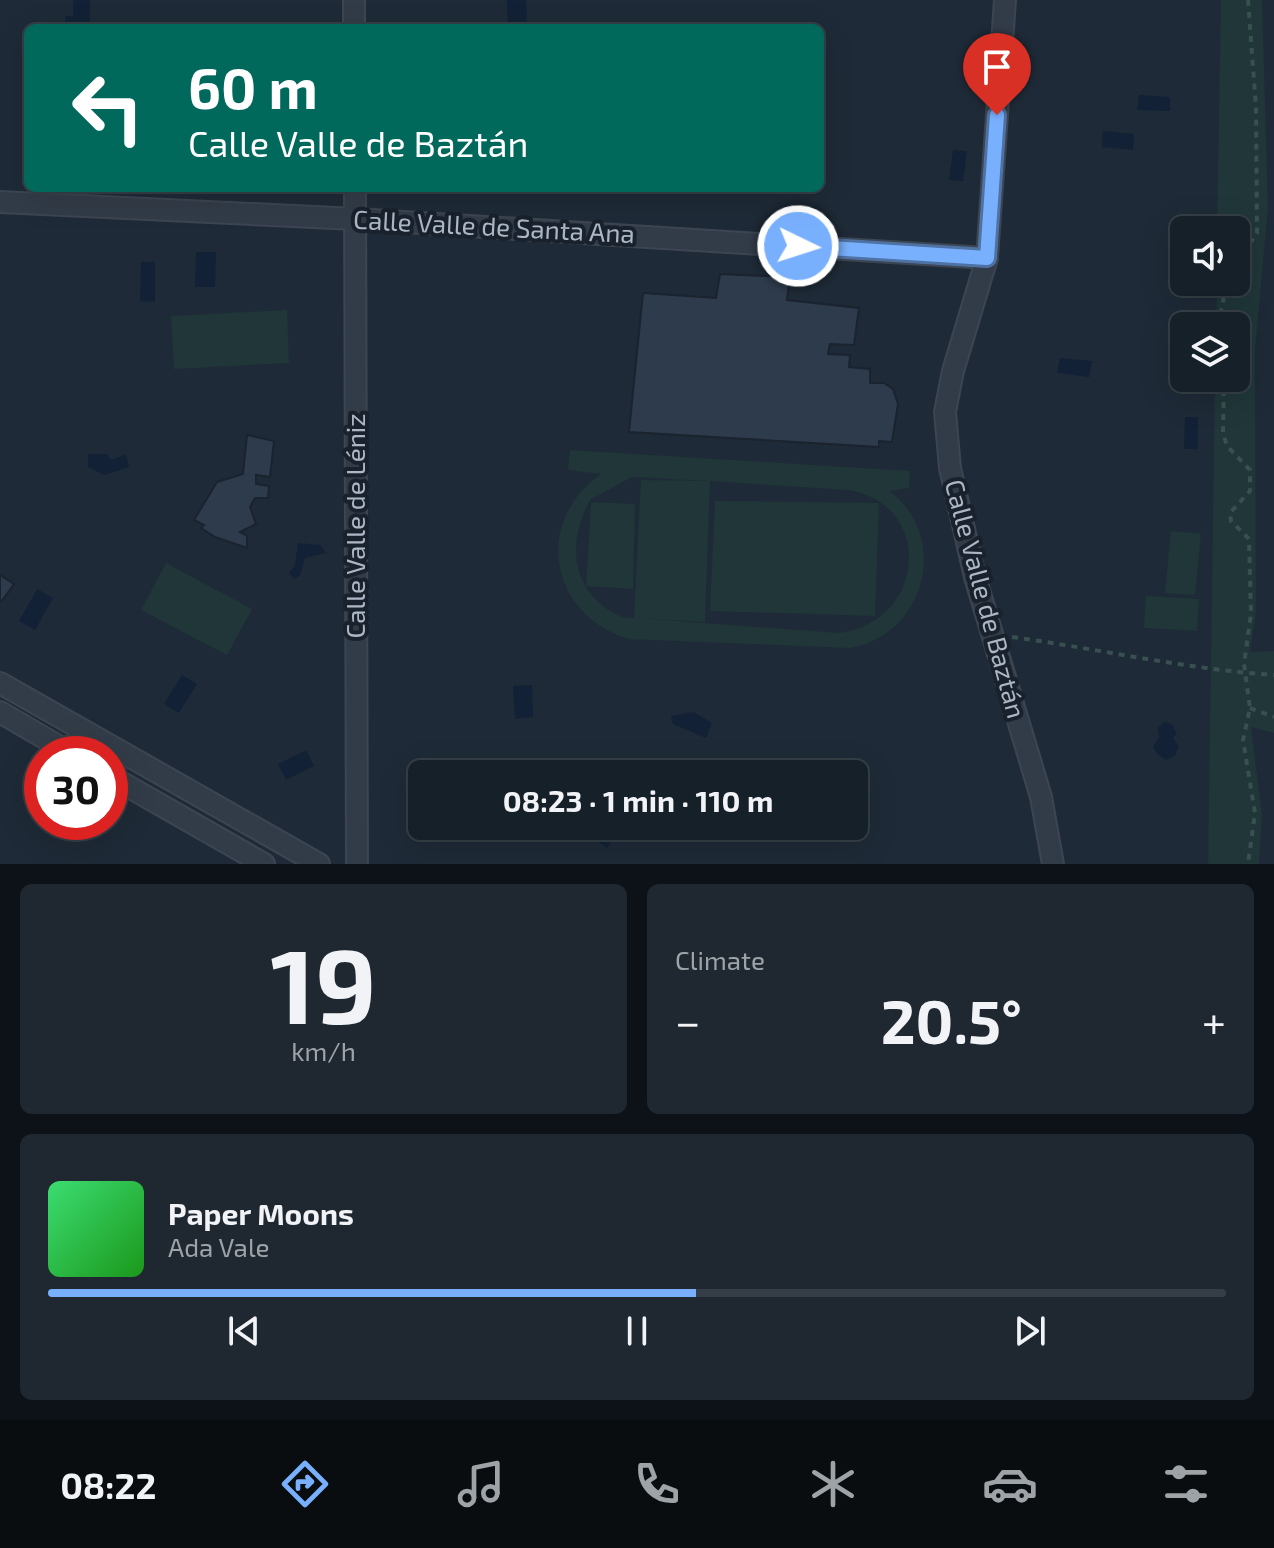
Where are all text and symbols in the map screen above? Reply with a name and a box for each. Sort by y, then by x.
pin [963,33,1031,115]
icon: arrive [975,45,1019,89]
text: 60 m [188,53,318,120]
icon: left [56,56,160,160]
text: Calle Valle de Baztán [188,121,528,164]
street label: Calle Valle de Santa Ana [353,203,636,248]
position arrow [756,204,840,288]
map controls [1170,216,1250,392]
button: sound [1170,216,1250,296]
button: layers [1170,312,1250,392]
street label: Calle Valle de Léniz [339,413,370,639]
street label: Calle Valle de Baztán [940,476,1033,721]
speed limit sign: 30 [24,736,128,840]
text: 08:23 · 1 min · 110 m [503,782,773,818]
text: 19 [270,920,377,1045]
text: Climate [675,944,765,975]
text: 20.5° [881,984,1022,1056]
text: − [675,994,701,1047]
text: + [1202,994,1226,1047]
text: km/h [291,1035,356,1066]
text: Paper Moons [168,1195,354,1231]
text: Ada Vale [168,1231,270,1262]
icon: previous [222,1309,266,1353]
icon: pause [615,1309,659,1353]
icon: next [1008,1309,1052,1353]
icon: directions [277,1456,333,1512]
icon: music [453,1456,509,1512]
icon: phone [629,1456,685,1512]
icon: climate [805,1456,861,1512]
icon: car [982,1456,1038,1512]
icon: filters [1158,1456,1214,1512]
text: 08:22 [60,1463,156,1506]

